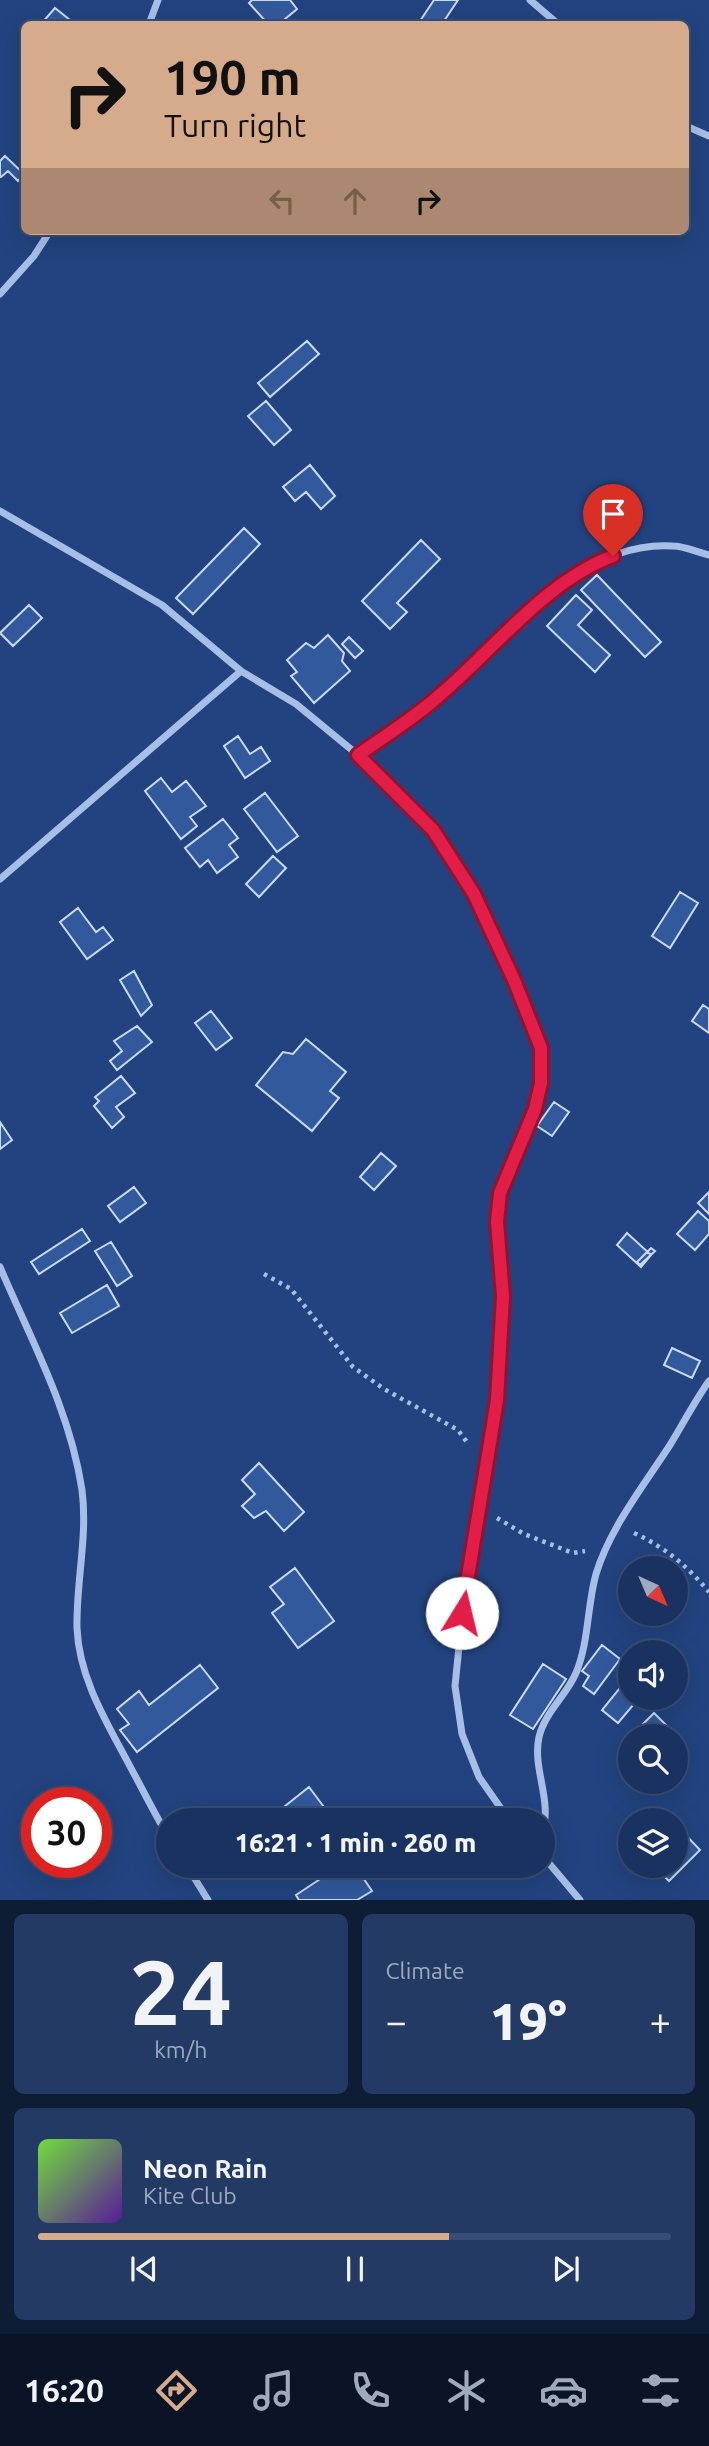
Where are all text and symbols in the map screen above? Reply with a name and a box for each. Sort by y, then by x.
icon: right [49,49,140,140]
text: 190 m [164,49,301,104]
text: Turn right [164,107,306,143]
icon: left [263,182,301,220]
icon: ahead [336,182,374,220]
icon: right [409,182,447,220]
pin [583,484,643,556]
icon: arrive [594,495,632,533]
north arrow [618,1556,688,1626]
map controls [618,1556,688,1878]
position arrow [425,1576,499,1650]
button: sound [618,1640,688,1710]
button: search [618,1724,688,1794]
speed limit sign: 30 [21,1787,112,1878]
button: layers [618,1808,688,1878]
text: 16:21 · 1 min · 260 m [235,1828,476,1857]
text: 24 [129,1940,232,2042]
text: Climate [386,1958,465,1983]
text: 19° [489,1992,567,2050]
text: − [386,2000,407,2042]
text: + [650,2000,671,2042]
text: km/h [154,2037,207,2062]
text: Neon Rain [143,2154,268,2183]
text: Kite Club [143,2183,237,2208]
icon: previous [125,2250,163,2288]
icon: pause [336,2250,374,2288]
icon: next [547,2250,585,2288]
icon: directions [152,2366,201,2415]
icon: music [249,2366,298,2415]
icon: phone [346,2366,395,2415]
icon: climate [442,2366,491,2415]
icon: car [539,2366,588,2415]
icon: filters [636,2366,685,2415]
text: 16:20 [24,2372,104,2408]

